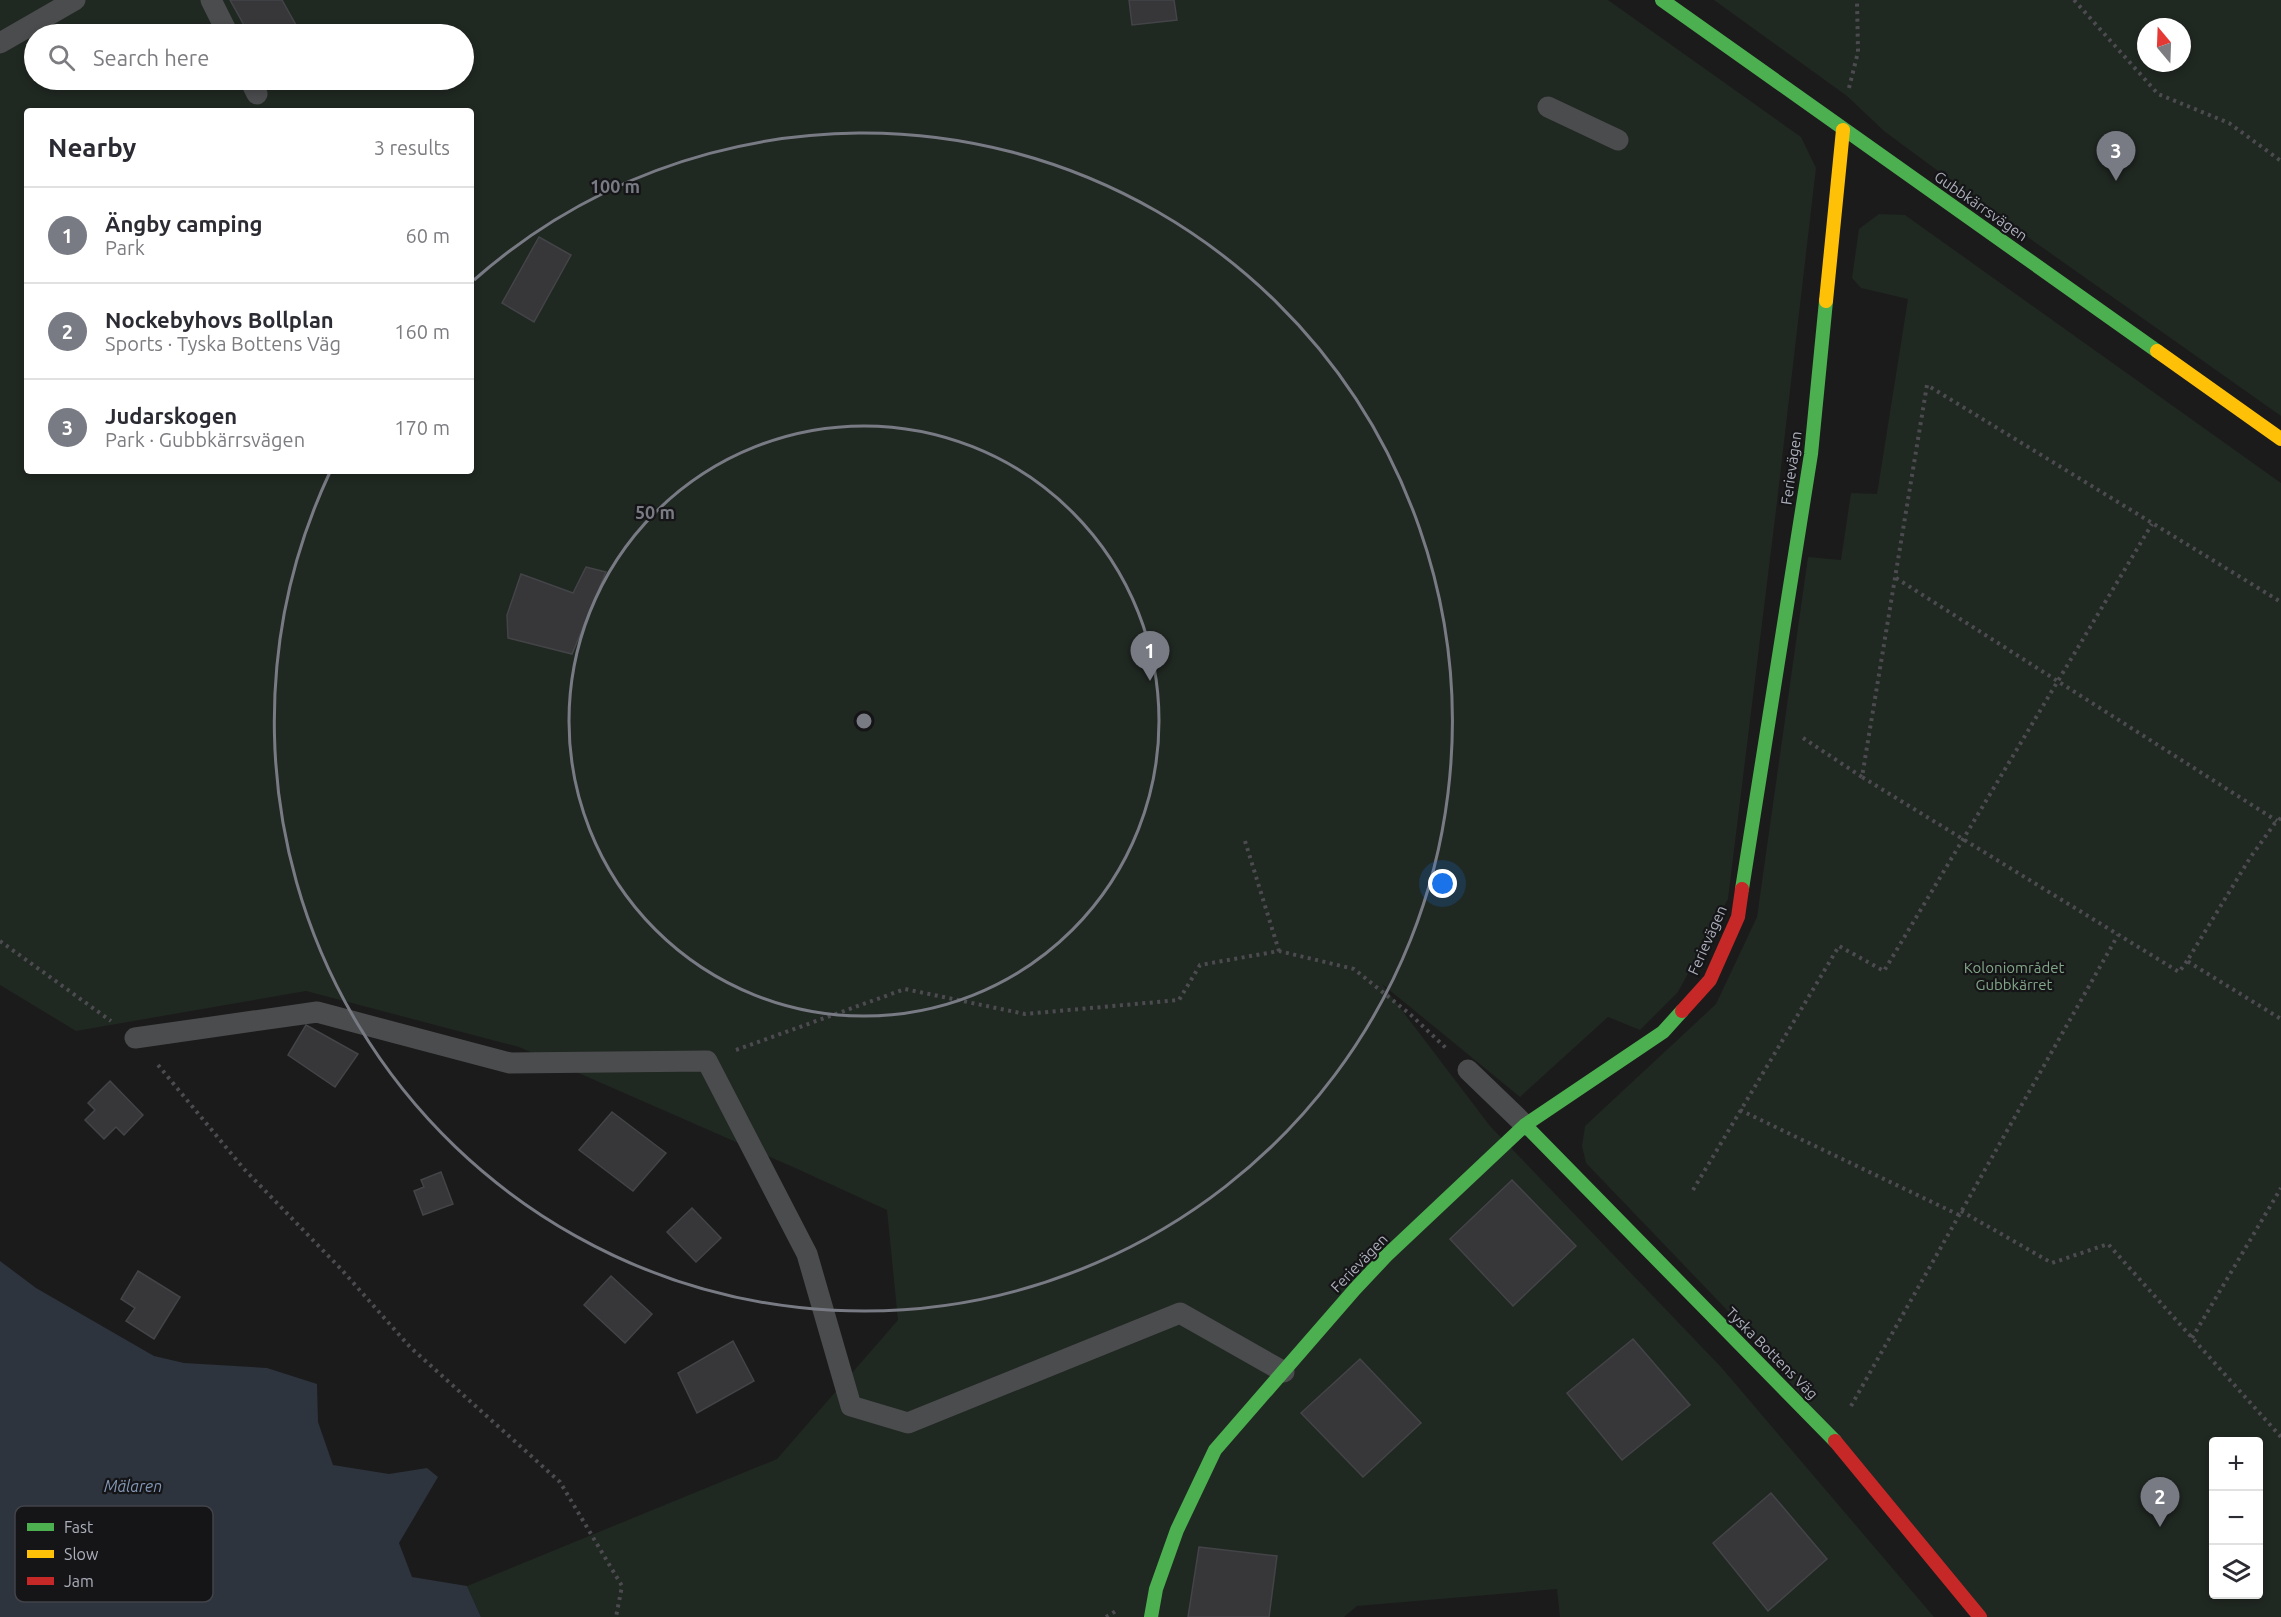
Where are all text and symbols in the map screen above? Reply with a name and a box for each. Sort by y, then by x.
north arrow [2137,18,2191,72]
search box [24,24,474,90]
icon: search [45,41,78,74]
text: Search here [93,45,209,70]
pin: 3 [2096,132,2136,181]
text: Nearby [48,133,136,162]
text: 3 results [374,136,450,159]
street label: Gubbkärrsvägen [1931,168,2031,244]
text: 100 m [590,176,640,196]
text: Ängby camping [105,211,263,236]
text: 1 [62,224,73,247]
text: 60 m [406,224,450,247]
text: Park [105,236,145,259]
text: Nockebyhovs Bollplan [105,307,334,332]
text: 2 [62,320,73,343]
text: 160 m [394,320,450,343]
text: Sports · Tyska Bottens Väg [105,332,341,355]
text: Judarskogen [105,403,237,428]
text: 3 [62,416,73,439]
text: 170 m [394,416,450,439]
text: Park · Gubbkärrsvägen [105,428,305,451]
street label: Ferievägen [1777,430,1805,506]
text: 50 m [635,502,675,522]
pin: 1 [1130,632,1170,681]
centre of rings [854,711,874,731]
your location [1428,869,1457,898]
street label: Ferievägen [1684,903,1730,977]
park label: Koloniområdet Gubbkärret [1964,959,2064,993]
street label: Ferievägen [1327,1230,1391,1296]
street label: Tyska Bottens Väg [1723,1304,1821,1402]
map controls [2209,1437,2263,1599]
button: + [2209,1437,2263,1491]
water label: Mälaren [104,1477,162,1495]
pin: 2 [2140,1478,2180,1527]
button: − [2209,1491,2263,1545]
legend [15,1506,213,1602]
text: Fast [64,1518,94,1536]
text: Slow [64,1545,99,1563]
button: layers [2209,1545,2263,1599]
text: Jam [64,1572,94,1590]

